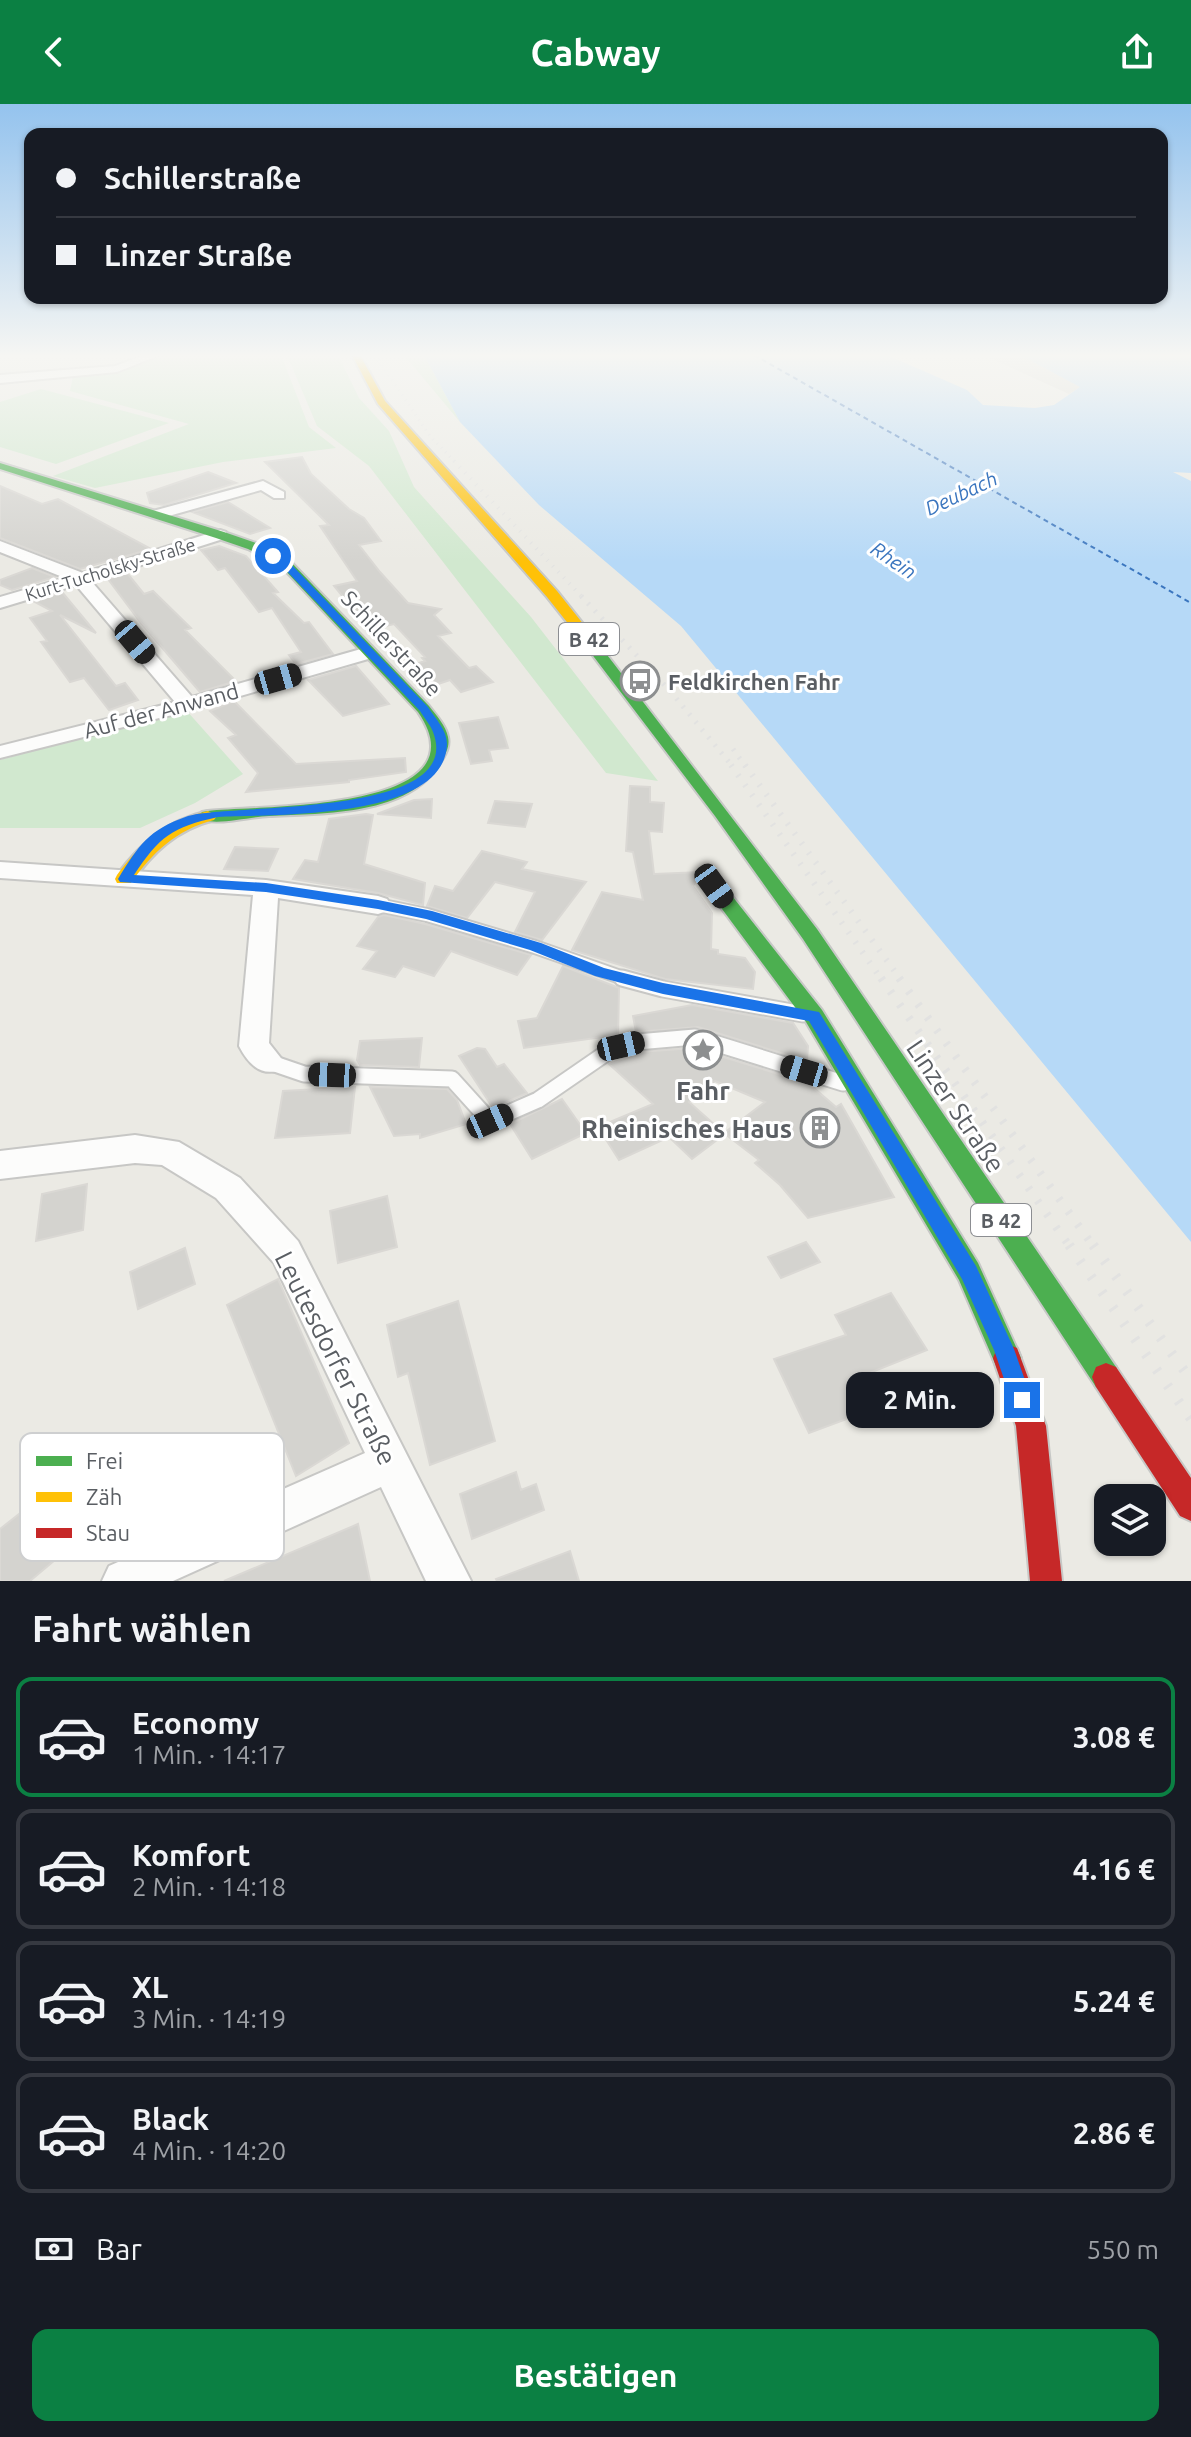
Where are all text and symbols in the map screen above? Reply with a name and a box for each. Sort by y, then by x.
icon: back [32,30,76,74]
icon: share [1115,30,1159,74]
text: Cabway [530,32,661,73]
text: Schillerstraße [104,161,302,195]
text: Linzer Straße [104,238,292,272]
water label: Deubach [921,466,1001,520]
street label: Kurt-Tucholsky-Straße [22,534,198,604]
water label: Rhein [867,537,921,583]
route start [255,538,291,574]
street label: Schillerstraße [337,585,447,701]
car [110,616,160,668]
road number: B 42 [559,623,619,655]
bus stop icon: Feldkirchen Fahr [619,660,661,702]
car [252,661,304,697]
place label: Feldkirchen Fahr [668,669,840,694]
street label: Auf der Anwand [81,677,241,743]
car [690,860,738,912]
car [595,1029,647,1063]
place icon: Fahr [682,1029,724,1071]
street label: Linzer Straße [901,1034,1011,1178]
car [778,1053,830,1089]
car [308,1062,356,1088]
place label: Fahr [676,1076,730,1105]
car [463,1100,517,1142]
building icon: Rheinisches Haus [799,1107,841,1149]
place label: Rheinisches Haus [581,1114,792,1143]
road number: B 42 [971,1204,1031,1236]
street label: Leutesdorfer Straße [270,1246,402,1470]
callout: 2 Min. [846,1372,994,1428]
route end [1004,1382,1040,1418]
text: 2 Min. [884,1385,956,1414]
legend [20,1433,284,1561]
text: Frei [86,1448,123,1473]
text: Zäh [86,1484,122,1509]
map controls [1094,1484,1166,1556]
button: layers [1094,1484,1166,1556]
text: Stau [86,1520,130,1545]
text: Fahrt wählen [32,1608,252,1649]
icon: car [36,1701,108,1773]
text: Economy [132,1706,259,1740]
text: 3.08 € [1073,1720,1155,1754]
text: 1 Min. · 14:17 [132,1740,286,1769]
icon: car [36,1833,108,1905]
text: Komfort [132,1838,250,1872]
text: 4.16 € [1073,1852,1155,1886]
text: 2 Min. · 14:18 [132,1872,286,1901]
icon: car [36,1965,108,2037]
text: XL [132,1970,168,2004]
text: 5.24 € [1073,1984,1155,2018]
text: 3 Min. · 14:19 [132,2004,286,2033]
icon: car [36,2097,108,2169]
text: Black [132,2102,209,2136]
text: 2.86 € [1073,2116,1155,2150]
text: 4 Min. · 14:20 [132,2136,286,2165]
icon: cash [32,2227,76,2271]
text: Bar [96,2232,142,2266]
text: 550 m [1087,2235,1159,2264]
button: Bestätigen [32,2329,1159,2421]

